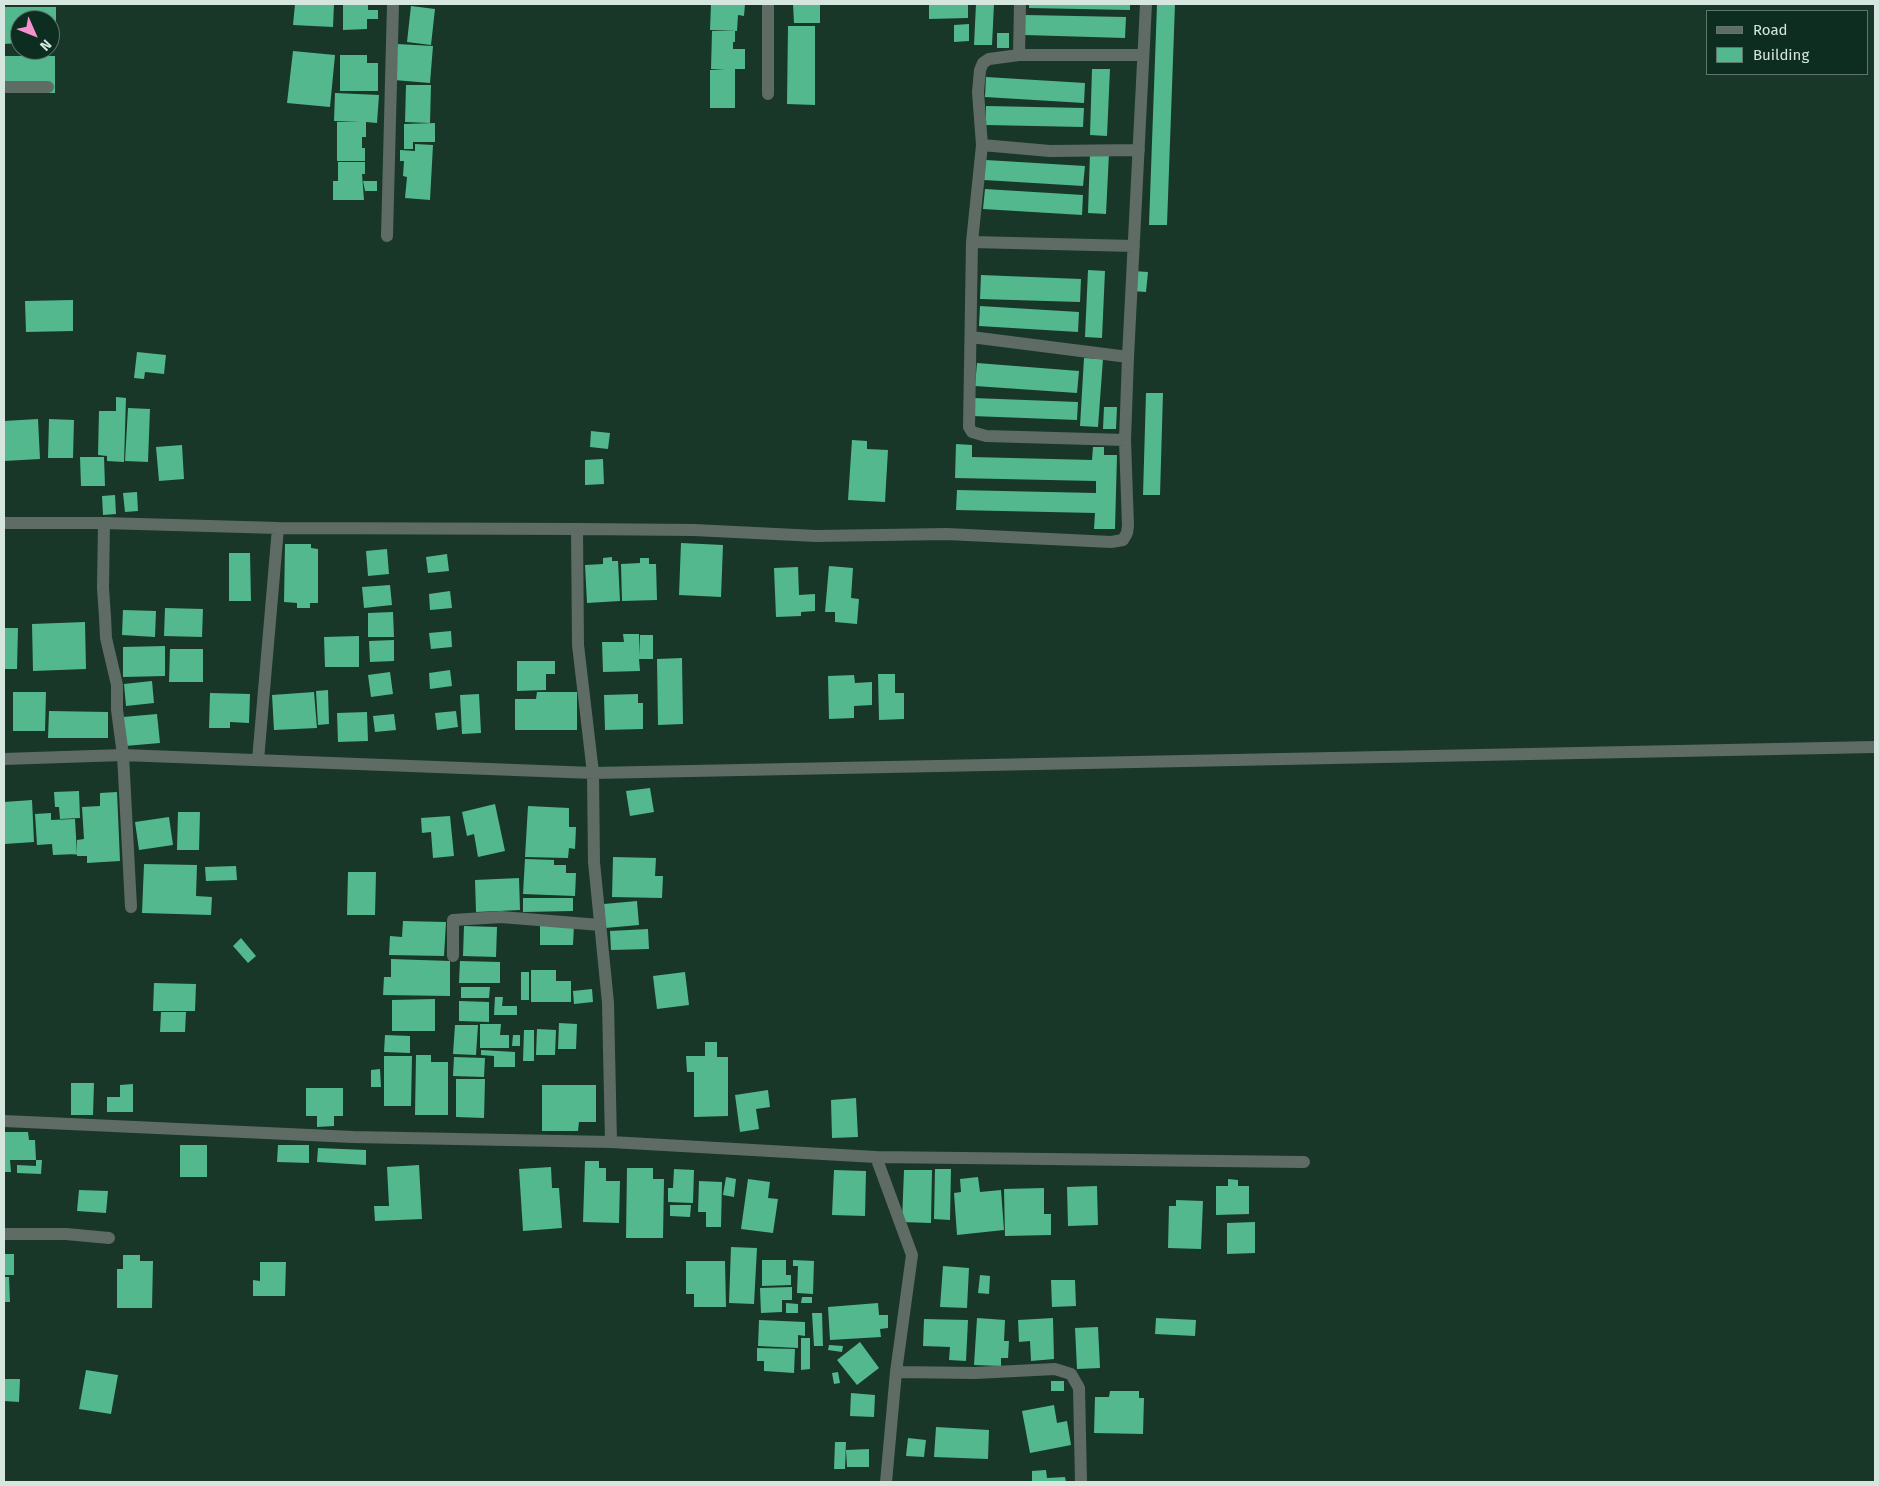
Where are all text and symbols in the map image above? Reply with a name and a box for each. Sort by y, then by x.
north arrow [10,10,60,60]
legend [1706,10,1869,75]
text: Road [1753,21,1788,39]
text: N [36,36,55,54]
text: Building [1753,46,1809,64]

